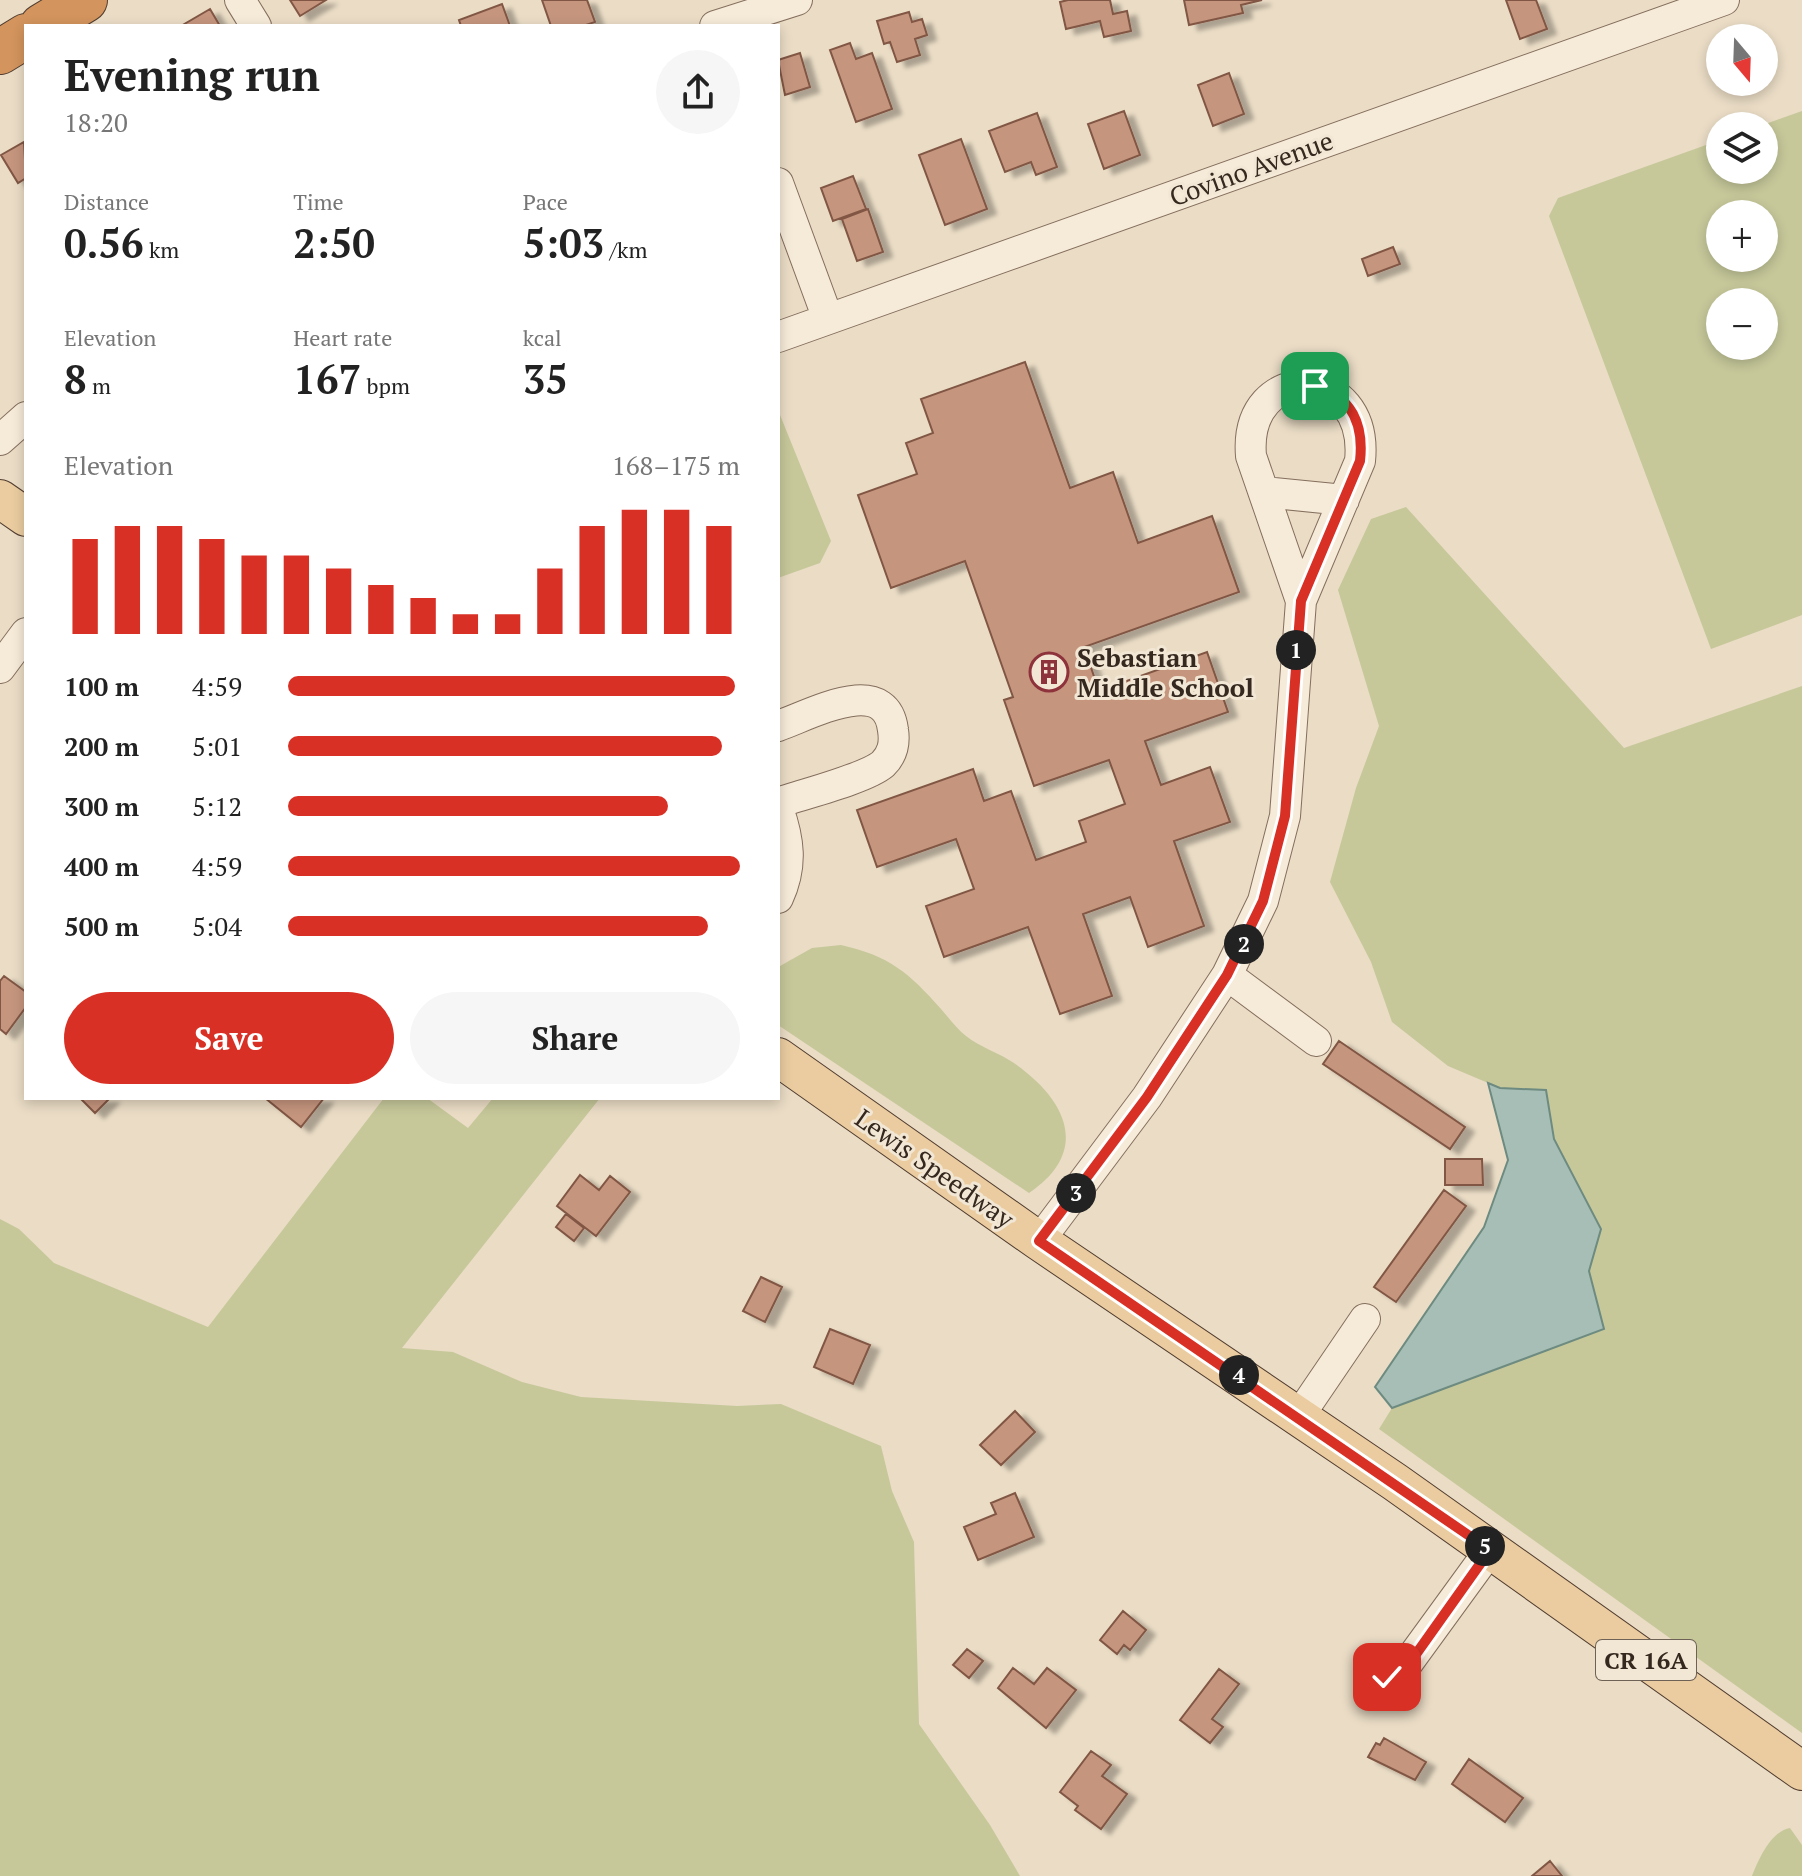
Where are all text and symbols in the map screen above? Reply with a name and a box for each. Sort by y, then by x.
north arrow [1706,24,1778,96]
map controls [1706,24,1778,360]
text: Evening run [64,45,320,104]
button: share [656,50,740,134]
text: 18:20 [64,105,128,139]
button: layers [1706,112,1778,184]
street label: Covino Avenue [1164,123,1338,213]
text: Distance [64,187,149,216]
text: Time [293,187,344,216]
text: Pace [523,187,568,216]
button: + [1706,200,1778,272]
text: 0.56 [64,216,144,269]
text: 2:50 [293,216,375,269]
text: 5:03 [523,216,604,269]
text: km [144,235,179,264]
text: /km [604,235,647,264]
button: − [1706,288,1778,360]
text: Elevation [64,323,156,352]
text: Heart rate [293,323,392,352]
text: kcal [523,323,562,352]
text: 8 [64,352,87,405]
text: 167 [293,352,361,405]
text: 35 [523,352,568,405]
pin [1281,352,1349,420]
icon: arrive [1293,364,1337,408]
text: m [87,371,111,400]
text: bpm [361,371,410,400]
text: Elevation [64,448,173,482]
text: 168–175 m [612,448,740,482]
pin: 1 [1276,630,1316,670]
text: 1 [1290,635,1302,664]
place label: Sebastian Middle School [1077,640,1254,704]
building icon: Sebastian Middle School [1028,651,1070,693]
text: 100 m [64,669,139,703]
text: 4:59 [192,669,242,703]
text: 200 m [64,729,139,763]
text: 5:01 [192,729,242,763]
text: 300 m [64,789,139,823]
text: 5:12 [192,789,242,823]
text: 400 m [64,849,139,883]
text: 4:59 [192,849,242,883]
text: 500 m [64,909,139,943]
text: 5:04 [192,909,242,943]
pin: 2 [1224,924,1264,964]
text: 2 [1238,929,1250,958]
button: Save [64,992,394,1084]
button: Share [410,992,740,1084]
street label: Lewis Speedway [849,1101,1022,1236]
pin: 3 [1056,1173,1096,1213]
text: 3 [1070,1178,1082,1207]
pin: 4 [1219,1355,1259,1395]
text: 4 [1233,1360,1245,1389]
pin: 5 [1465,1526,1505,1566]
text: 5 [1479,1531,1491,1560]
road number: CR 16A [1596,1640,1696,1680]
pin [1353,1643,1421,1711]
icon: check [1365,1655,1409,1699]

